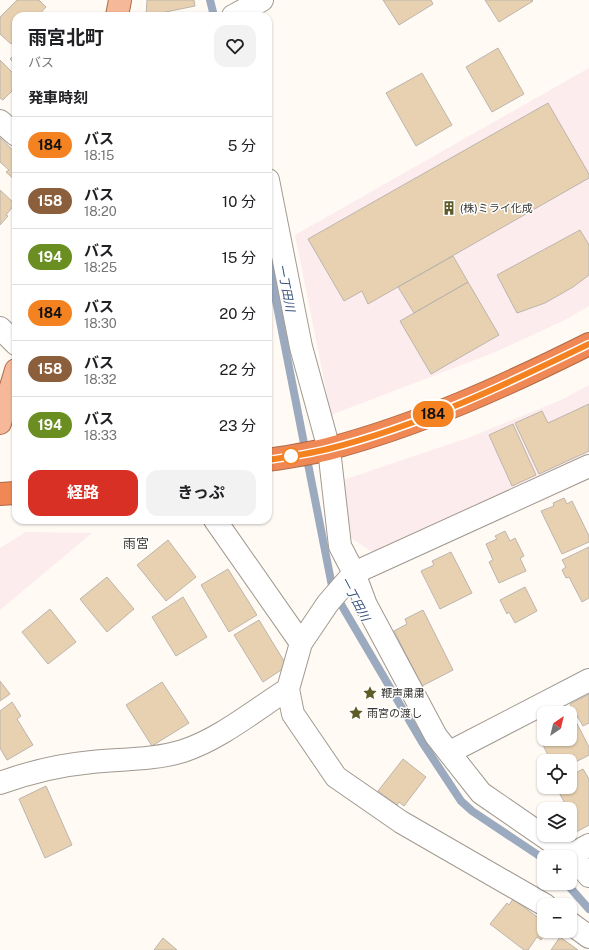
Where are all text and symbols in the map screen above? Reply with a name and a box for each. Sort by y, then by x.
button: heart [214,25,256,67]
text: 雨宮北町 [28,26,104,48]
text: バス [28,55,54,70]
text: 発車時刻 [28,89,88,106]
text: バス [84,130,114,147]
text: 184 [38,137,62,153]
text: 5 分 [228,137,256,154]
text: 18:15 [84,148,114,163]
text: バス [84,186,114,203]
text: 158 [38,193,62,209]
text: 10 分 [222,193,256,210]
building icon: (株)ミライ化成 [441,200,457,216]
place label: (株)ミライ化成 [460,202,533,214]
text: 18:20 [84,204,117,219]
text: バス [84,242,114,259]
text: 194 [38,249,62,265]
text: 15 分 [222,249,256,266]
text: 18:25 [84,260,117,275]
water label: 一丁田川 [275,263,298,315]
text: バス [84,298,114,315]
text: 184 [38,305,62,321]
text: 20 分 [219,305,256,322]
text: 18:30 [84,316,117,331]
text: バス [84,354,114,371]
text: 158 [38,361,62,377]
text: 22 分 [219,361,256,378]
text: 18:32 [84,372,117,387]
line badge: 184 [410,401,456,427]
text: 184 [421,406,445,422]
text: バス [84,410,114,427]
text: 194 [38,417,62,433]
text: 23 分 [219,417,256,434]
text: 18:33 [84,428,117,443]
unlabelled marker [282,447,300,465]
button: 経路 [28,470,138,516]
button: きっぷ [146,470,256,516]
district label: 雨宮 [123,536,149,551]
water label: 一丁田川 [338,575,373,625]
place icon: 鞭声粛粛 [362,685,378,701]
place label: 鞭声粛粛 [381,687,425,699]
place icon: 雨宮の渡し [348,705,364,721]
north arrow [537,706,577,746]
map controls [537,706,577,938]
place label: 雨宮の渡し [367,707,422,719]
button: locate [537,754,577,794]
button: layers [537,802,577,842]
button: + [537,850,577,890]
button: − [537,898,577,938]

